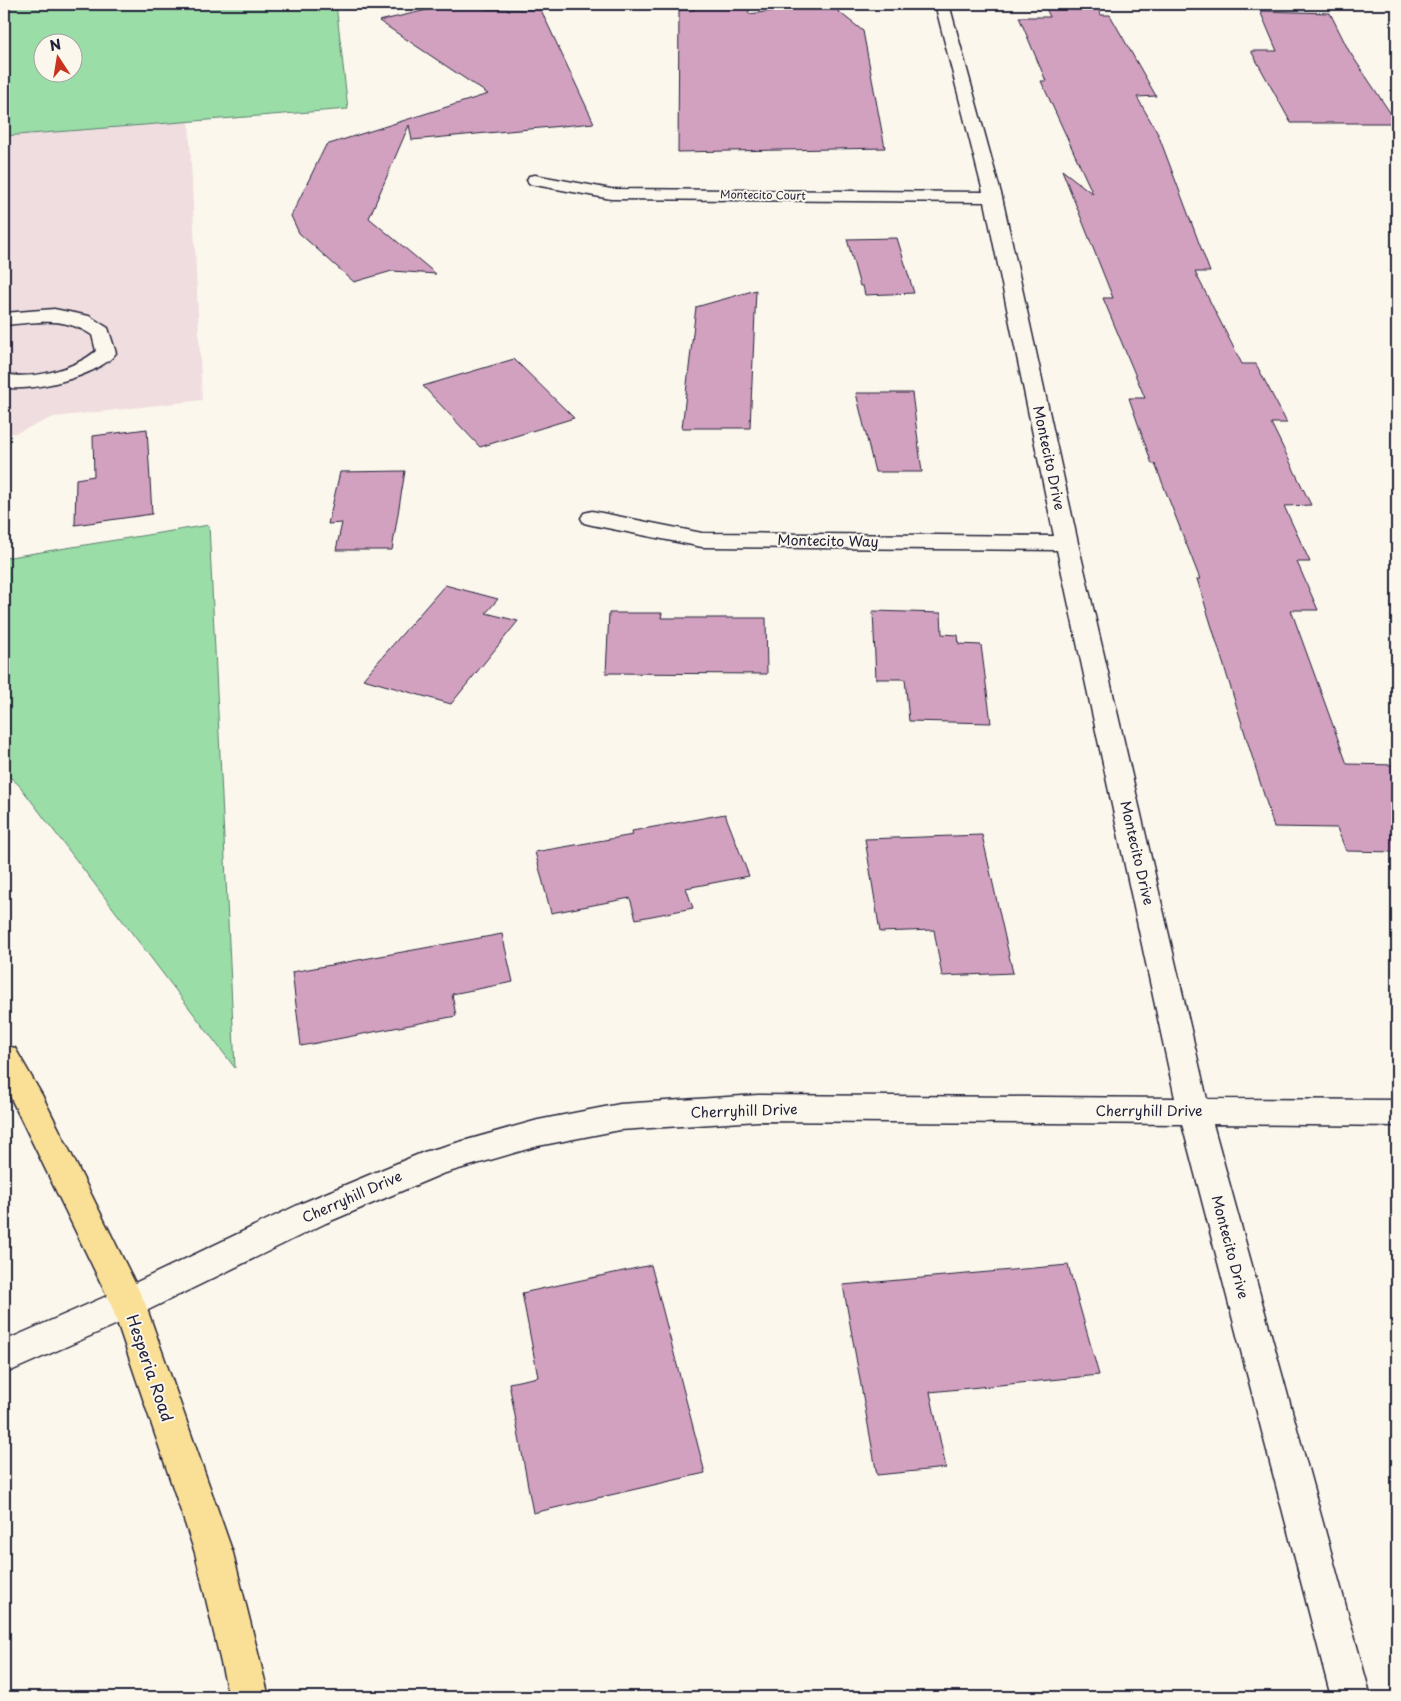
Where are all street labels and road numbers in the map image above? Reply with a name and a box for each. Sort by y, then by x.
street label: Montecito Court [720,185,807,204]
street label: Montecito Drive [1028,404,1071,512]
street label: Montecito Way [777,529,879,552]
street label: Montecito Drive [1115,799,1160,907]
street label: Cherryhill Drive [690,1098,798,1123]
street label: Cherryhill Drive [1095,1100,1203,1121]
street label: Cherryhill Drive [299,1165,405,1228]
street label: Montecito Drive [1207,1193,1254,1301]
street label: Hesperia Road [121,1311,180,1424]

